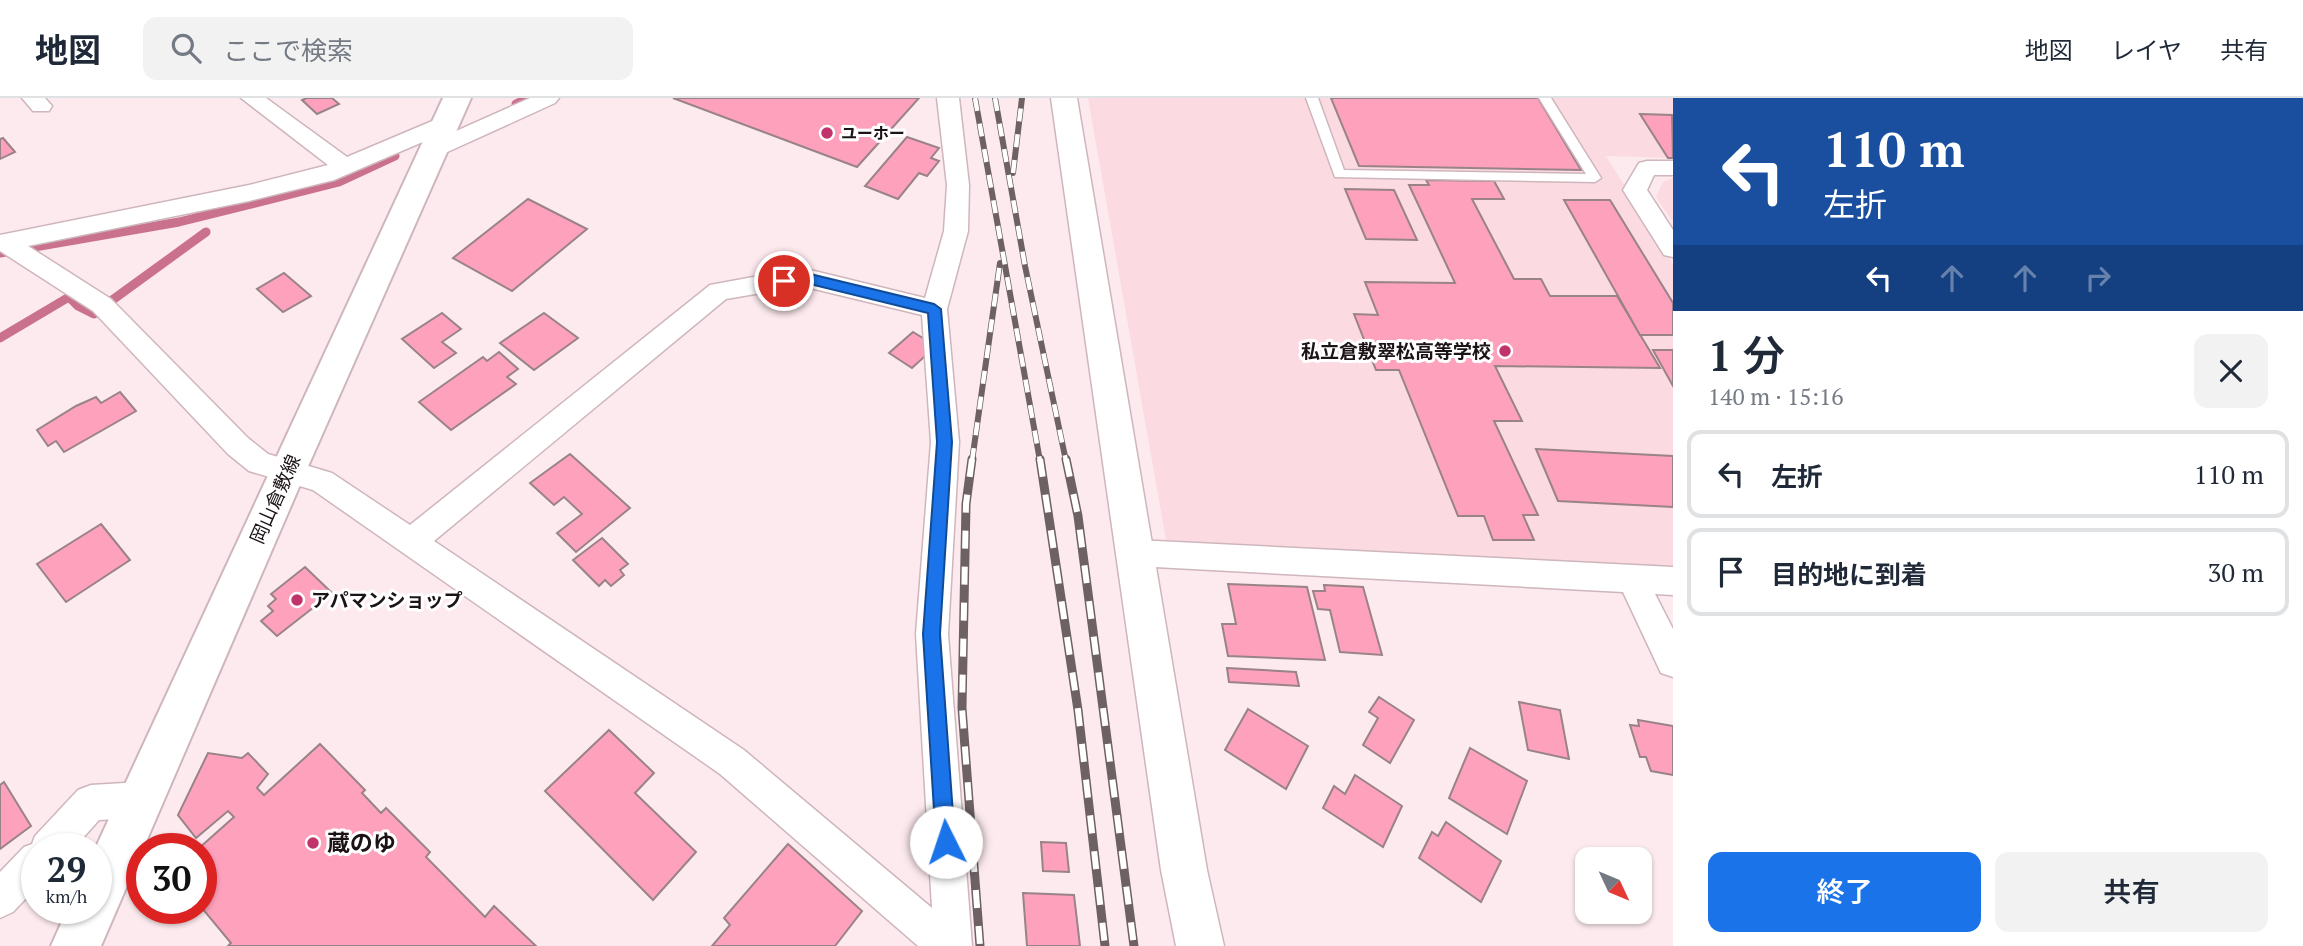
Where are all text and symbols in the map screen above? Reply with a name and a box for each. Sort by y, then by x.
search box [143,17,633,80]
text: 地図 [35,28,101,71]
icon: search [167,29,205,67]
text: ここで検索 [223,33,353,67]
text: 地図 [2025,34,2073,66]
text: レイヤ [2111,34,2182,66]
text: 共有 [2220,34,2268,66]
text: 110 m [1823,116,1965,181]
place label: ユーホー [841,122,905,144]
marker: ユーホー [819,125,835,141]
icon: left [1708,126,1799,217]
text: 左折 [1823,183,1887,225]
pin [754,251,814,311]
icon: left [1860,259,1898,297]
icon: ahead [1933,259,1971,297]
icon: ahead [2006,259,2044,297]
icon: right [2079,259,2117,297]
icon: arrive [765,262,803,300]
text: 1 分 [1708,327,1785,383]
button: close [2194,334,2268,408]
place label: 私立倉敷翠松高等学校 [1301,338,1491,363]
marker: 私立倉敷翠松高等学校 [1497,343,1513,359]
text: 140 m · 15:16 [1708,381,1843,412]
street label: 岡山倉敷線 [244,450,305,547]
icon: left [1712,455,1750,493]
text: 110 m [2194,457,2264,491]
text: 左折 [1771,459,1823,493]
icon: arrive [1712,553,1750,591]
text: 30 m [2208,555,2264,589]
text: 目的地に到着 [1771,557,1927,591]
place label: アパマンショップ [311,587,463,612]
marker: アパマンショップ [289,592,305,608]
position arrow [909,805,983,879]
place label: 蔵のゆ [327,827,396,858]
speed limit sign: 30 [126,833,217,924]
marker: 蔵のゆ [305,835,321,851]
text: 29 [47,846,86,892]
north arrow [1575,847,1652,924]
map controls [1575,847,1652,924]
button: 終了 [1708,852,1981,932]
button: 共有 [1995,852,2268,932]
text: km/h [46,884,87,908]

